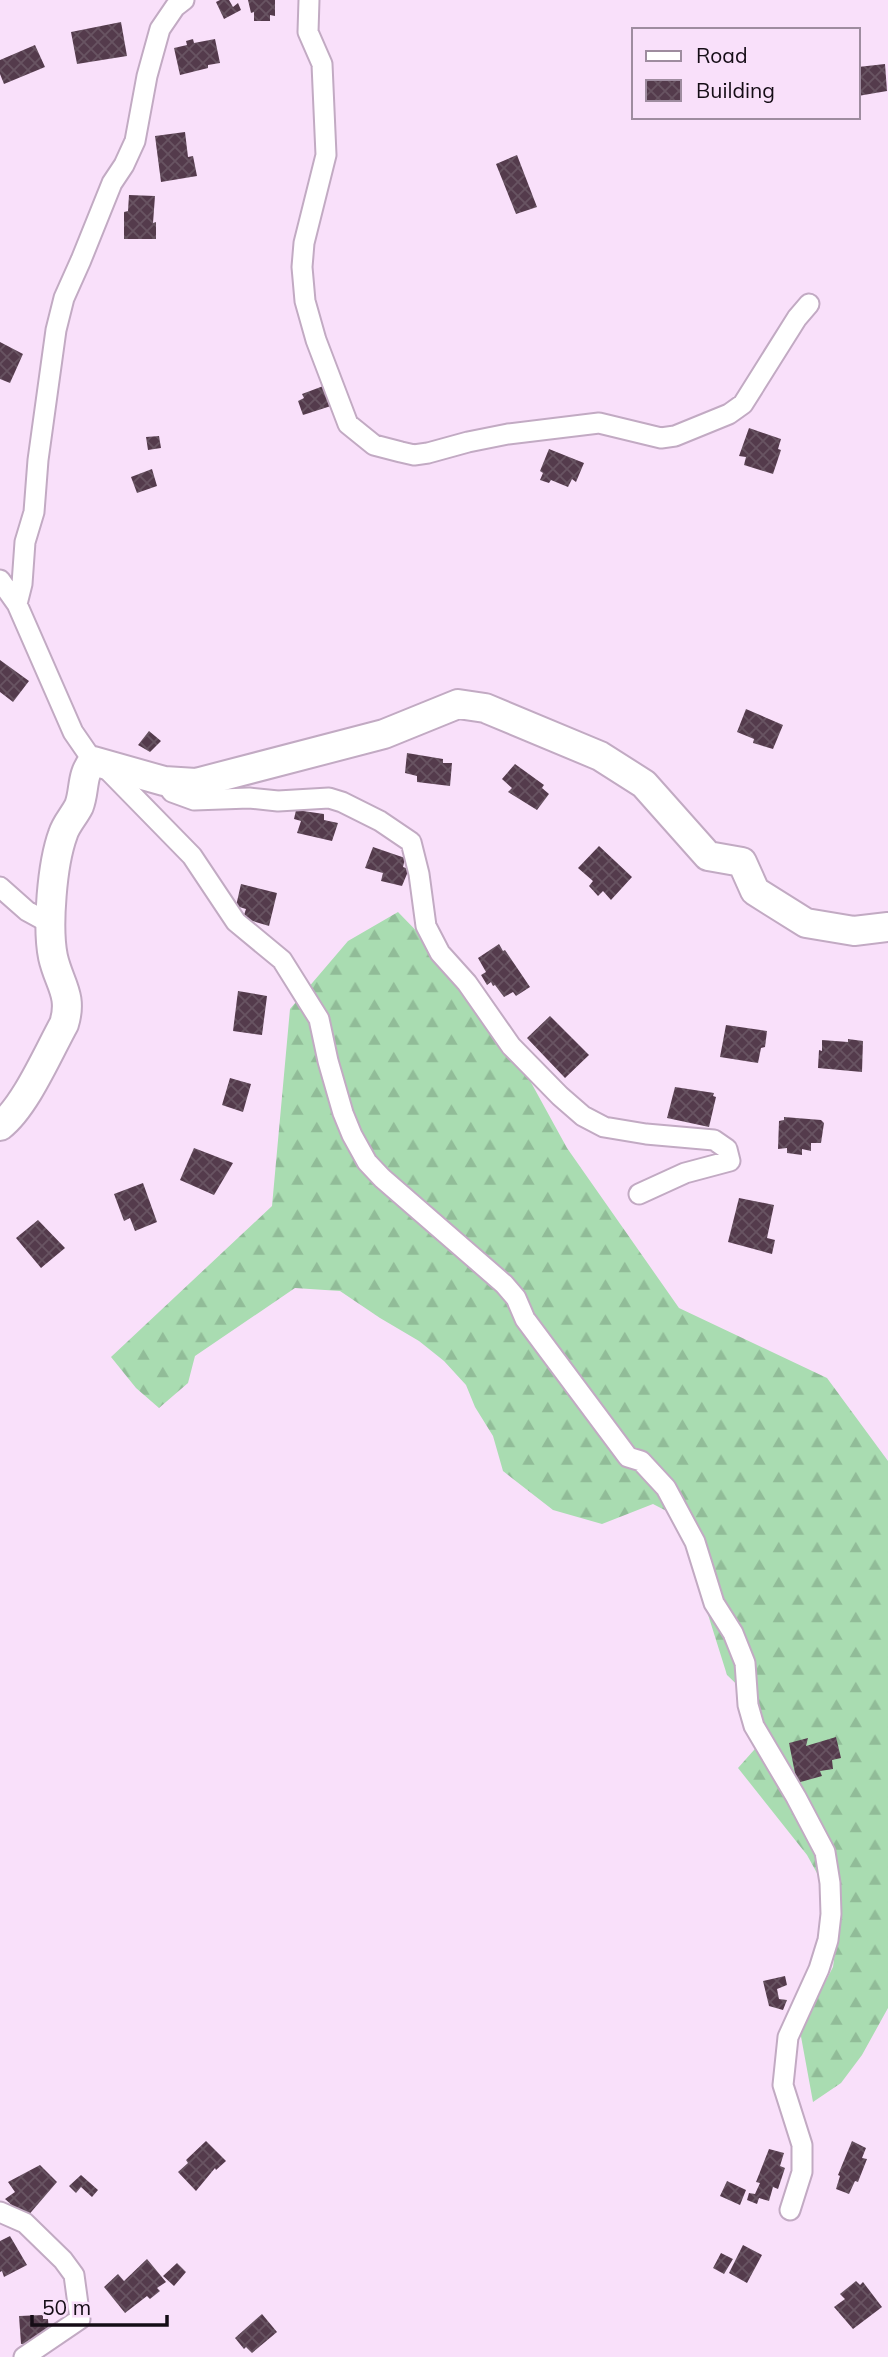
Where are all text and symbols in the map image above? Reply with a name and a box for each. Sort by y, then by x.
legend [632,28,860,119]
text: Road [696,42,747,68]
text: Building [696,77,775,103]
scale bar [32,2284,166,2328]
text: 50 m [42,2294,91,2320]

